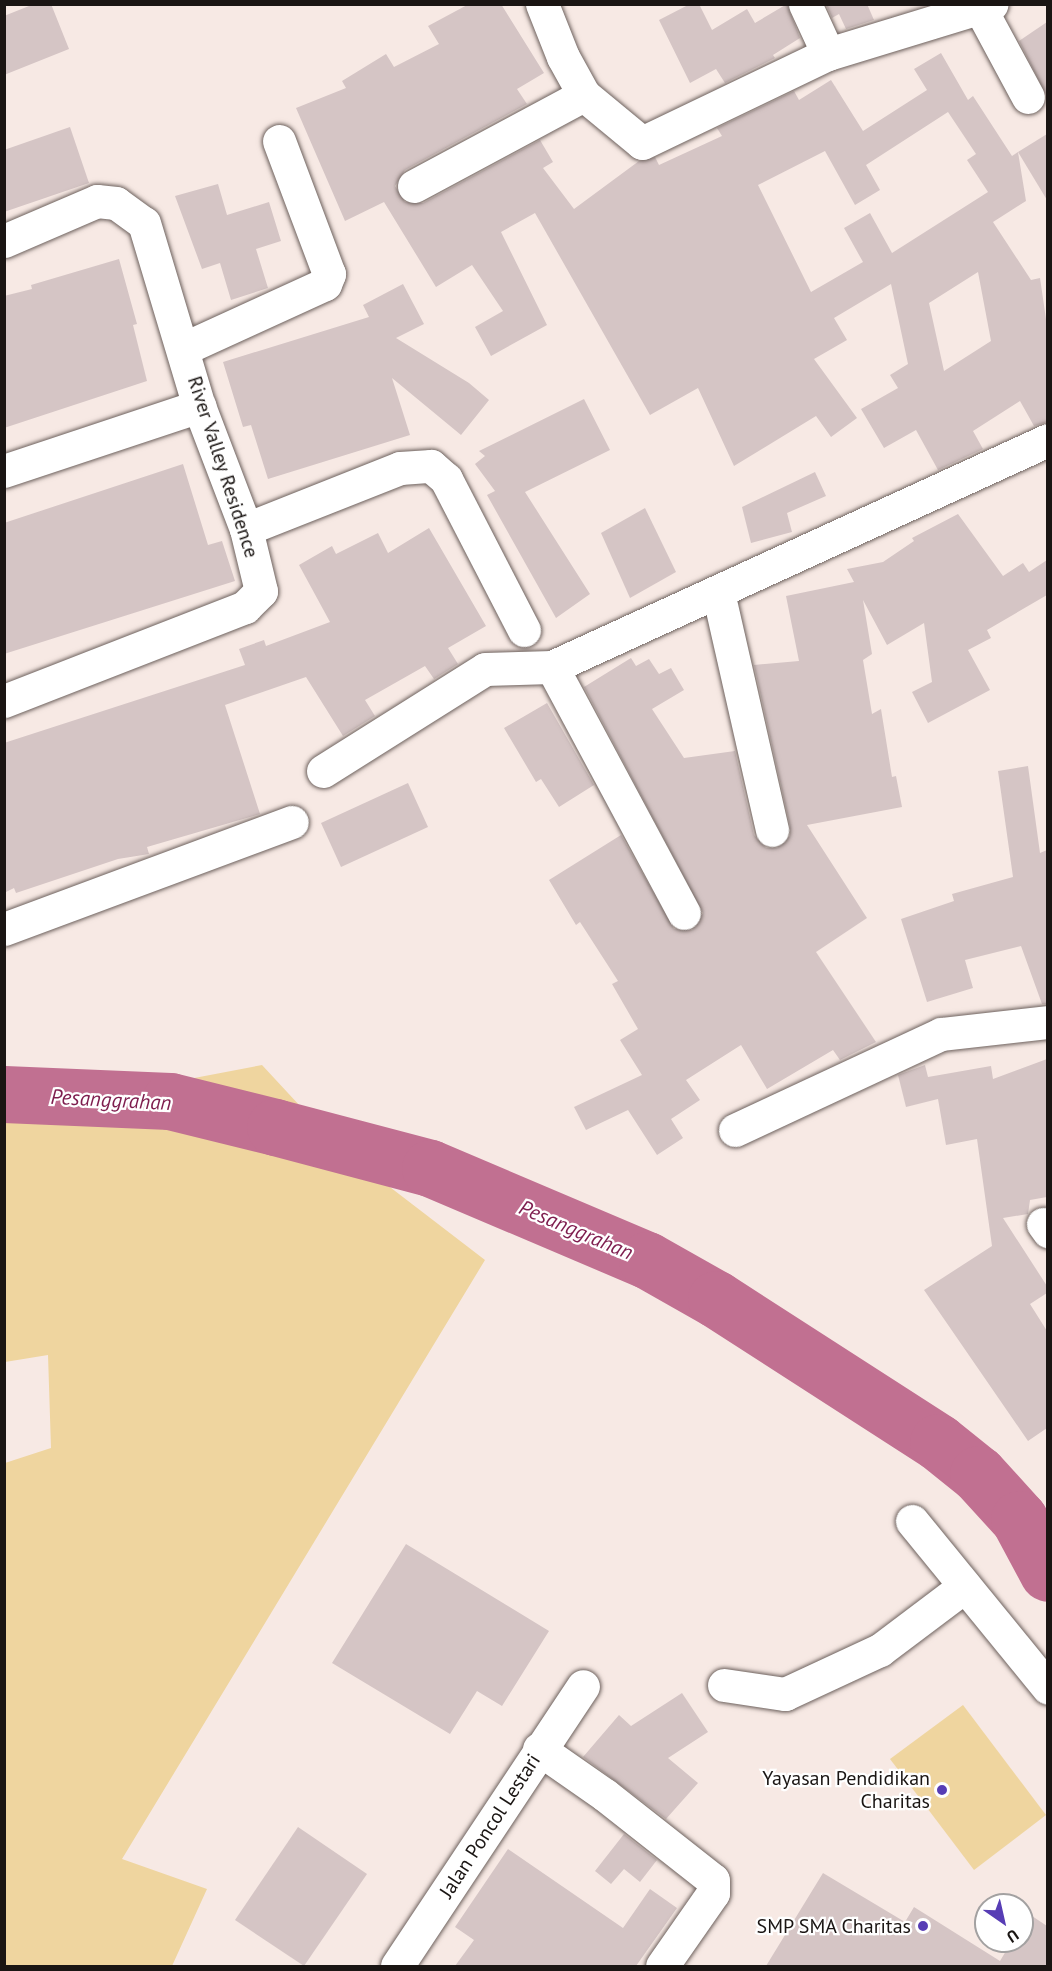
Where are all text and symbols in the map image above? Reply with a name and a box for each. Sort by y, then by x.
street label: River Valley Residence [182,373,264,561]
water label: Pesanggrahan [50,1084,172,1116]
water label: Pesanggrahan [515,1195,637,1265]
street label: Jalan Poncol Lestari [434,1749,546,1903]
place label: Yayasan Pendidikan Charitas [762,1766,930,1813]
marker: Yayasan Pendidikan Charitas [935,1783,949,1797]
north arrow [974,1893,1034,1953]
place label: SMP SMA Charitas [755,1914,911,1938]
marker: SMP SMA Charitas [916,1919,930,1933]
text: U [1003,1925,1023,1947]

